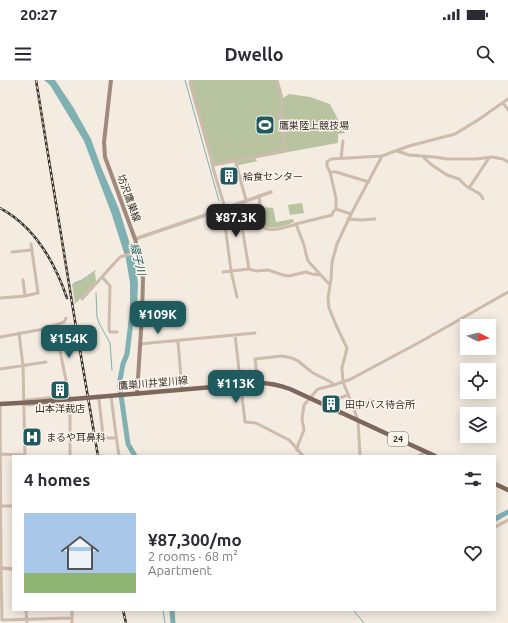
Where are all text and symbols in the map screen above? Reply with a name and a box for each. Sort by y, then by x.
text: 20:27 [20,6,58,23]
icon: menu [12,43,34,65]
icon: search [474,43,496,65]
text: Dwello [224,44,284,64]
sports icon: 鷹巣陸上競技場 [254,114,276,136]
place label: 鷹巣陸上競技場 [279,120,349,131]
building icon: 給食センター [218,165,240,187]
place label: 給食センター [243,171,303,182]
street label: 坊沢鷹巣線 [115,173,143,223]
pin: ¥87.3K [203,204,269,238]
text: ¥87.3K [215,210,257,224]
water label: 綴子川 [128,242,148,277]
pin: ¥109K [130,301,186,335]
text: ¥109K [139,307,177,321]
north arrow [460,319,496,355]
map controls [460,319,496,443]
pin: ¥154K [41,325,97,359]
text: ¥154K [50,331,88,345]
button: locate [460,363,496,399]
pin: ¥113K [208,370,264,404]
street label: 鷹巣川井堂川線 [118,374,188,392]
text: ¥113K [217,376,255,390]
building icon: 山本洋裁店 [49,379,71,401]
building icon: 田中バス待合所 [320,393,342,415]
place label: 田中バス待合所 [345,399,415,410]
place label: 山本洋裁店 [35,403,85,414]
button: layers [460,407,496,443]
hospital icon: まるや耳鼻科 [21,426,43,448]
place label: まるや耳鼻科 [46,432,106,443]
road number: 24 [388,432,408,446]
icon: filters [462,468,484,490]
text: 4 homes [24,470,90,489]
icon: home [56,529,104,577]
text: ¥87,300/mo [148,530,242,549]
icon: heart [462,542,484,564]
text: 2 rooms · 68 m² [148,549,238,563]
text: Apartment [148,563,212,577]

